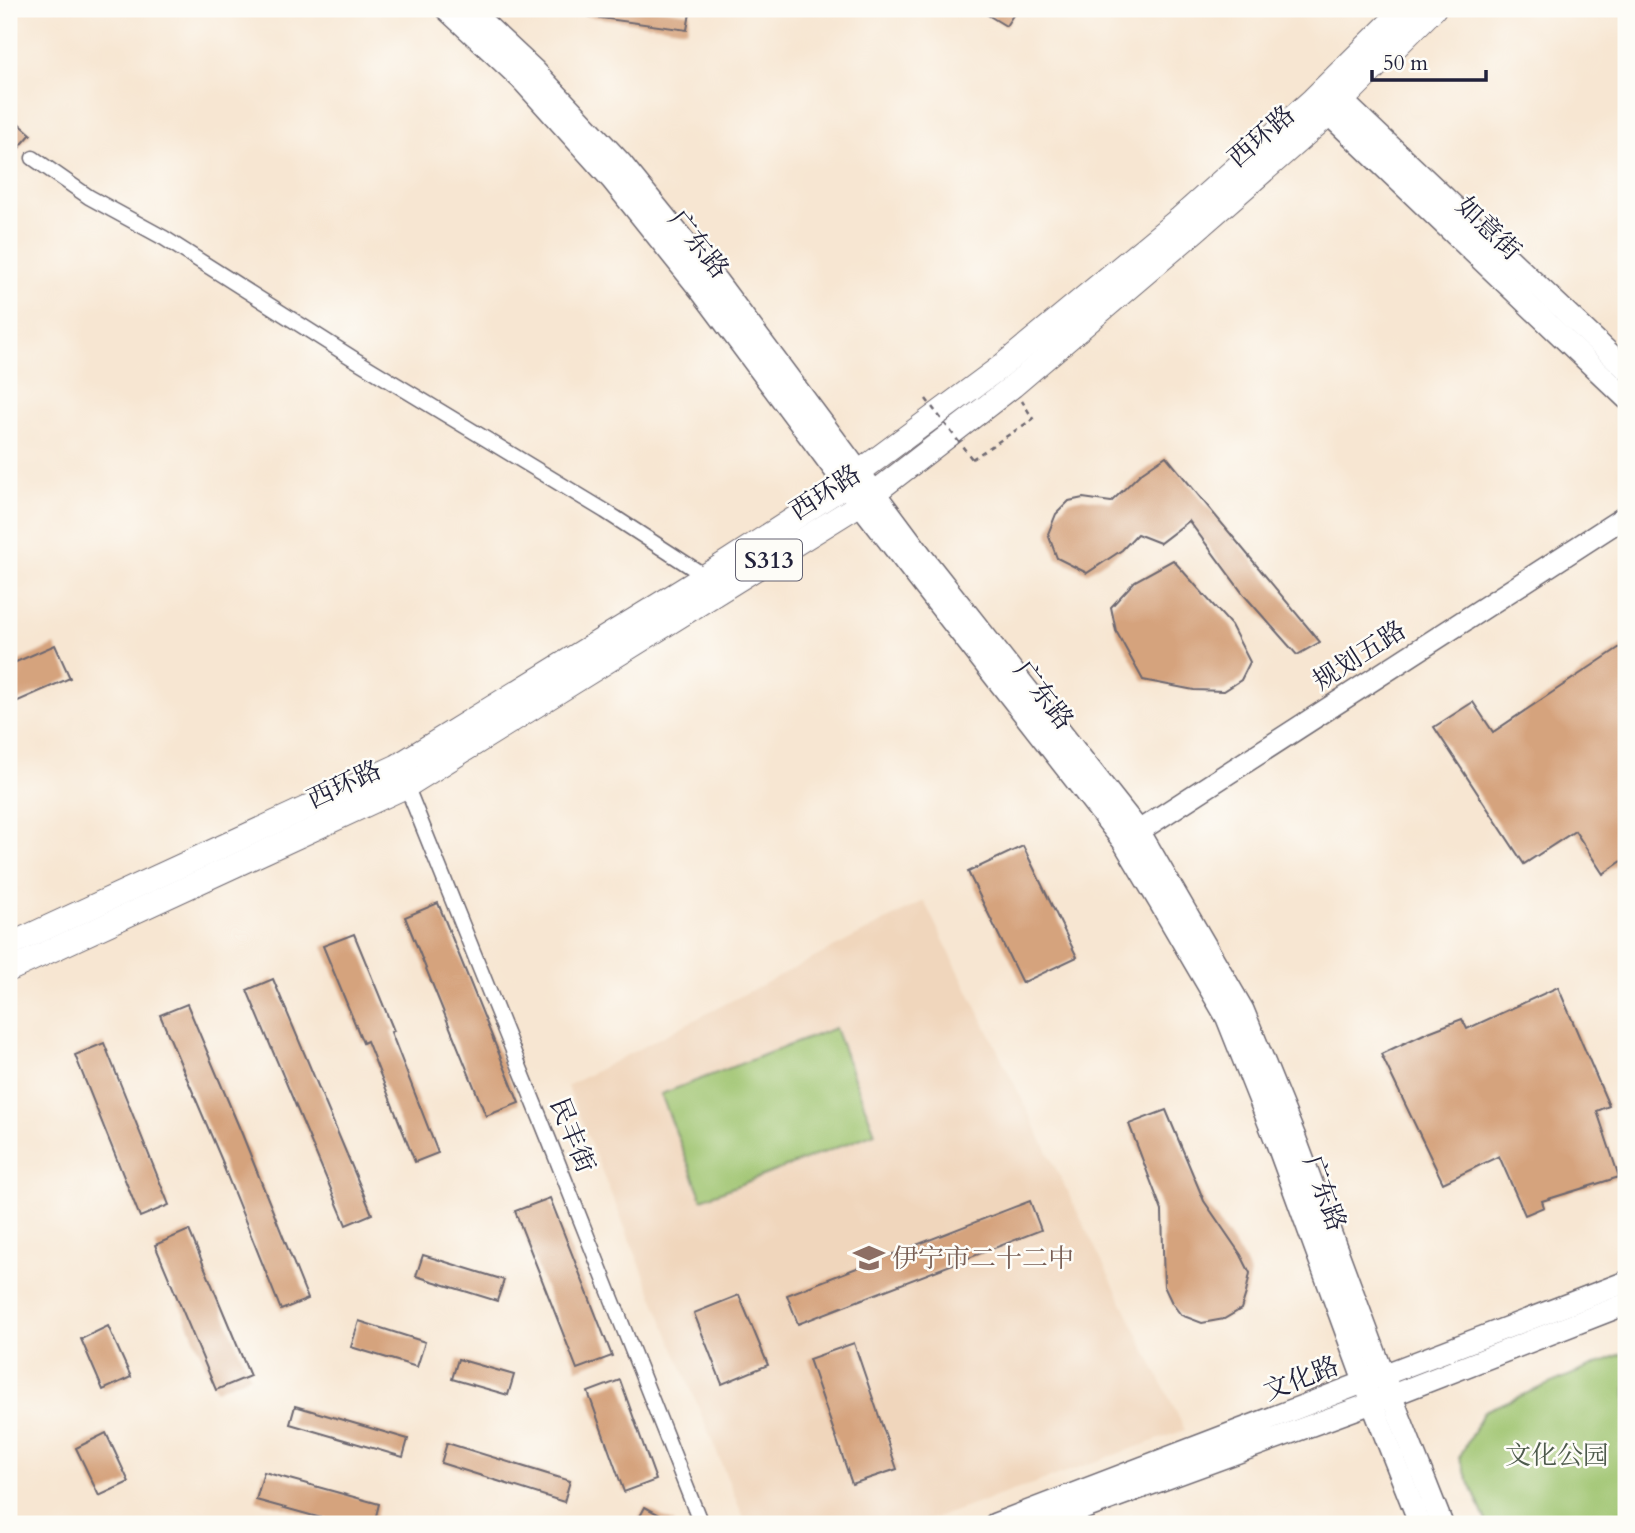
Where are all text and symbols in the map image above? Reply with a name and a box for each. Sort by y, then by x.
scale bar [1372,38,1486,82]
text: 50 m [1383,49,1428,78]
street label: 西环路 [1220,98,1302,175]
street label: 如意街 [1448,189,1529,268]
street label: 广东路 [660,203,737,286]
street label: 西环路 [783,456,868,528]
road number: S313 [736,540,802,580]
street label: 规划五路 [1306,612,1412,698]
street label: 广东路 [1006,654,1081,737]
street label: 西环路 [301,752,387,817]
street label: 民丰街 [542,1092,603,1178]
street label: 广东路 [1295,1151,1354,1236]
school or university icon: 伊宁市二十二中 [852,1241,886,1275]
place label: 伊宁市二十二中 [892,1241,1074,1276]
street label: 文化路 [1258,1348,1344,1409]
park label: 文化公园 [1505,1438,1609,1473]

